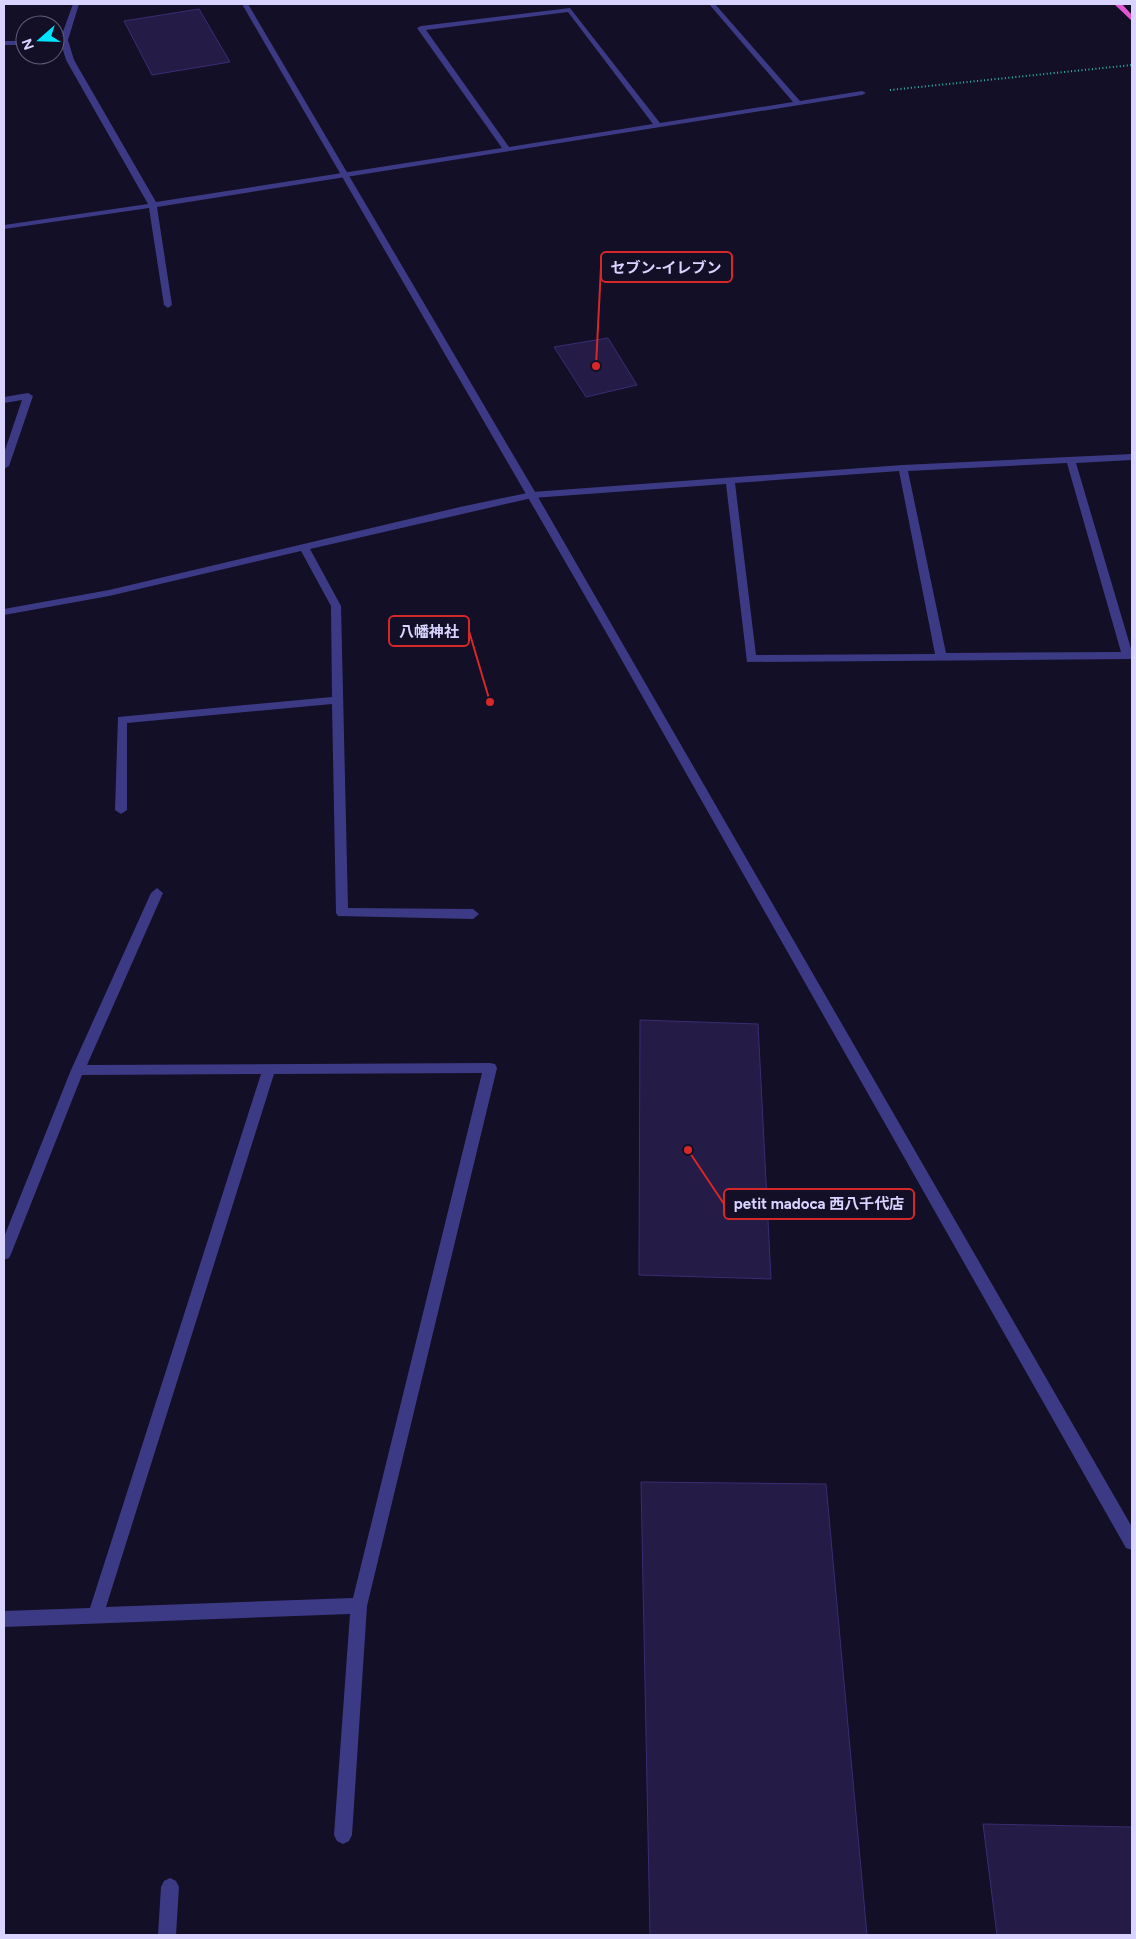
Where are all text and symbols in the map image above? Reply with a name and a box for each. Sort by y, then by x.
north arrow [15,15,65,65]
text: N [18,36,38,52]
callout: セブン-イレブン [601,252,732,282]
text: セブン-イレブン [610,259,722,277]
callout: 八幡神社 [389,616,469,646]
text: 八幡神社 [399,623,459,641]
callout: petit madoca 西八千代店 [724,1189,914,1219]
text: petit madoca 西八千代店 [734,1195,904,1213]

